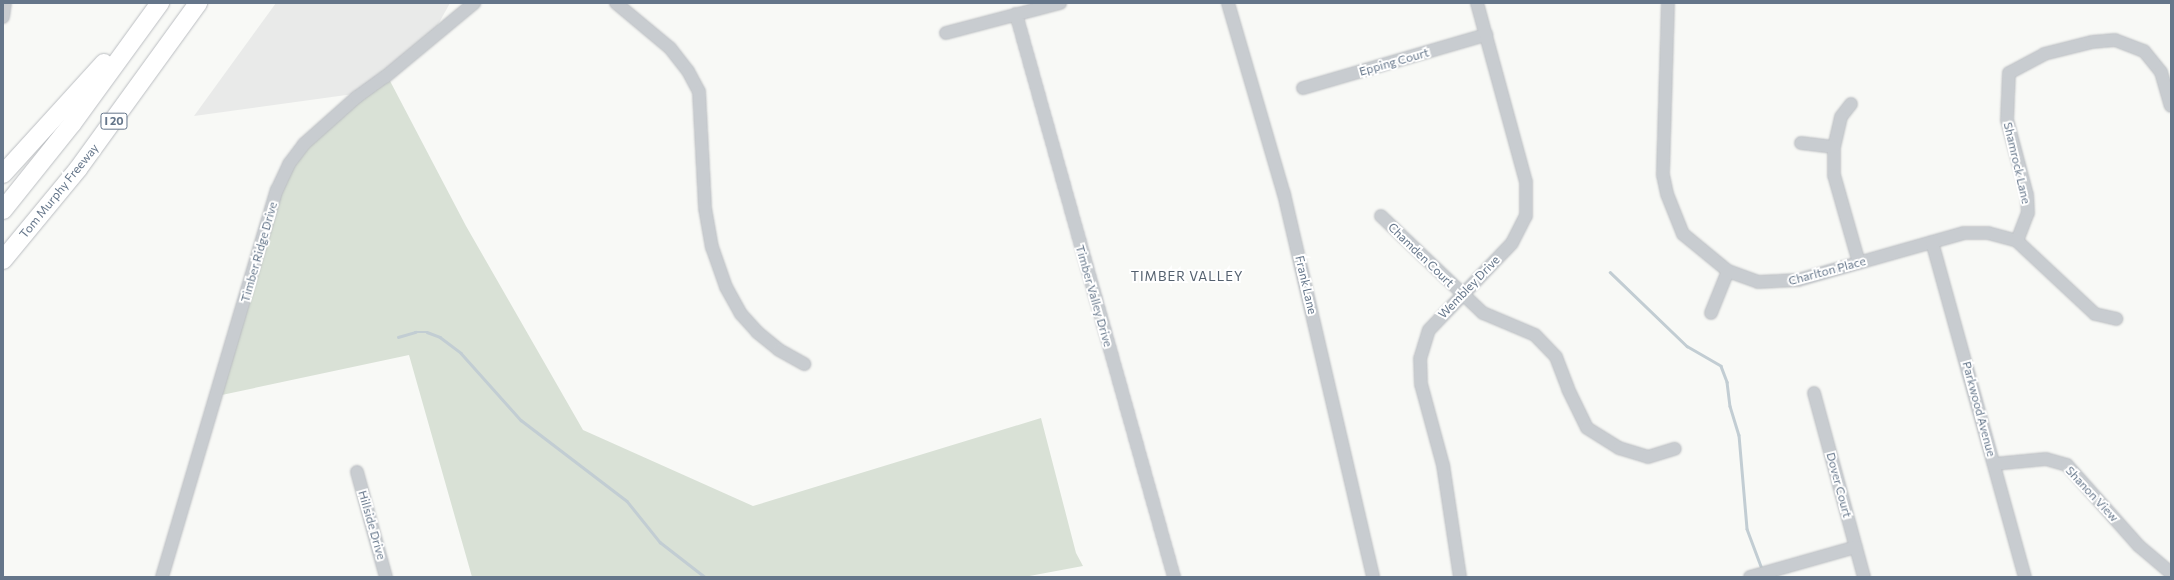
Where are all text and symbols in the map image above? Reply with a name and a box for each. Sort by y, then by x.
street label: Epping Court [1357,45,1431,79]
road number: I 20 [100,112,128,130]
street label: Shamrock Lane [2001,121,2033,205]
street label: Tom Murphy Freeway [16,141,102,241]
street label: Timber Ridge Drive [238,200,280,304]
street label: Chamden Court [1385,220,1457,290]
street label: Timber Valley Drive [1073,243,1115,349]
street label: Wembley Drive [1435,252,1503,322]
street label: Frank Lane [1292,254,1320,316]
street label: Charlton Place [1787,254,1867,288]
district label: TIMBER VALLEY [1131,268,1243,284]
street label: Parkwood Avenue [1959,360,1999,458]
street label: Dover Court [1823,451,1855,519]
street label: Shanon View [2063,463,2121,525]
street label: Hillside Drive [355,489,389,561]

